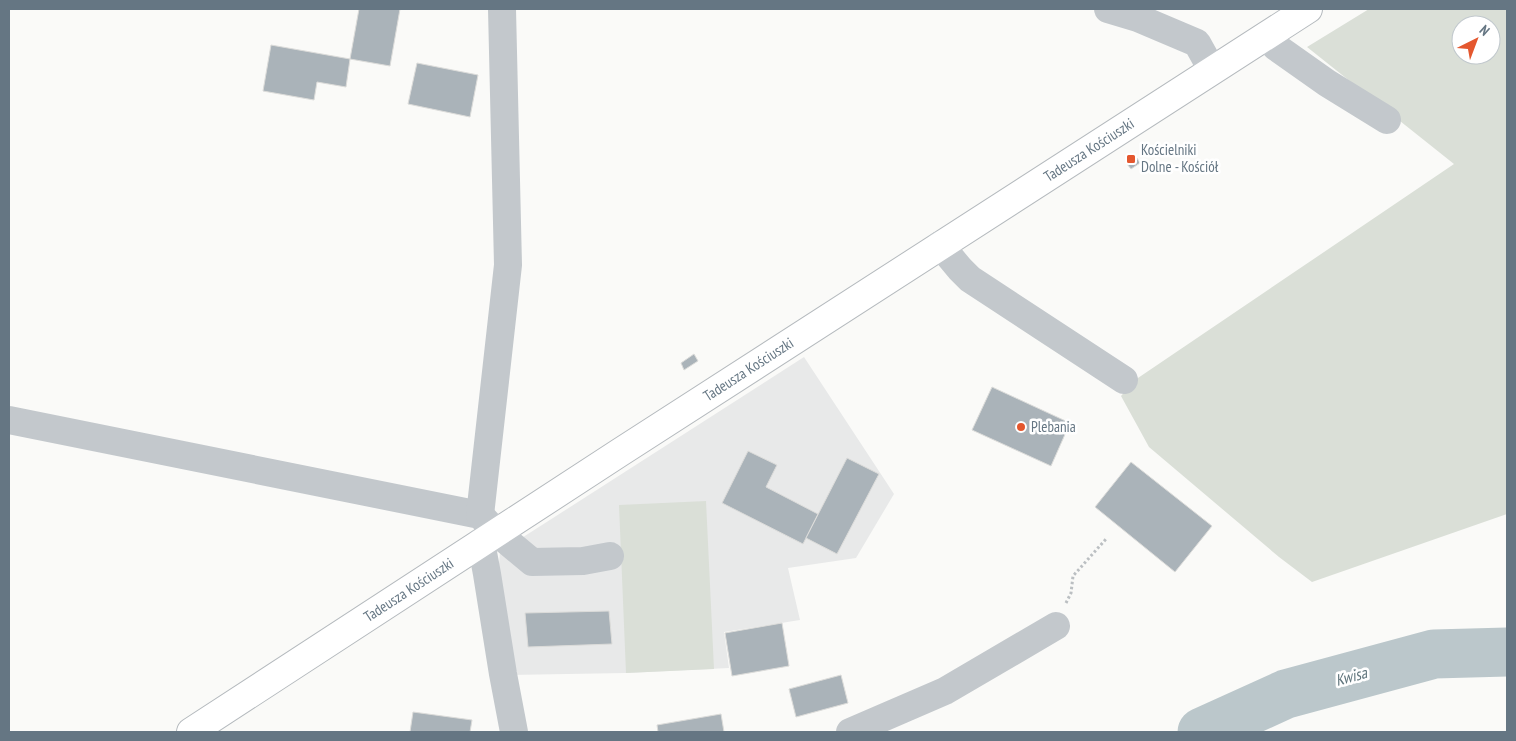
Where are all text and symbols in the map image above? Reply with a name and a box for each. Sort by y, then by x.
north arrow [1451,15,1501,65]
text: N [1476,21,1494,40]
street label: Tadeusza Kościuszki [1040,114,1137,186]
place label: Kościelniki Dolne - Kościół [1141,140,1219,176]
marker: Kościelniki Dolne - Kościół [1125,153,1137,165]
street label: Tadeusza Kościuszki [700,333,797,405]
place label: Plebania [1031,417,1076,436]
marker: Plebania [1015,421,1027,433]
street label: Tadeusza Kościuszki [360,553,457,626]
water label: Kwisa [1333,662,1371,690]

